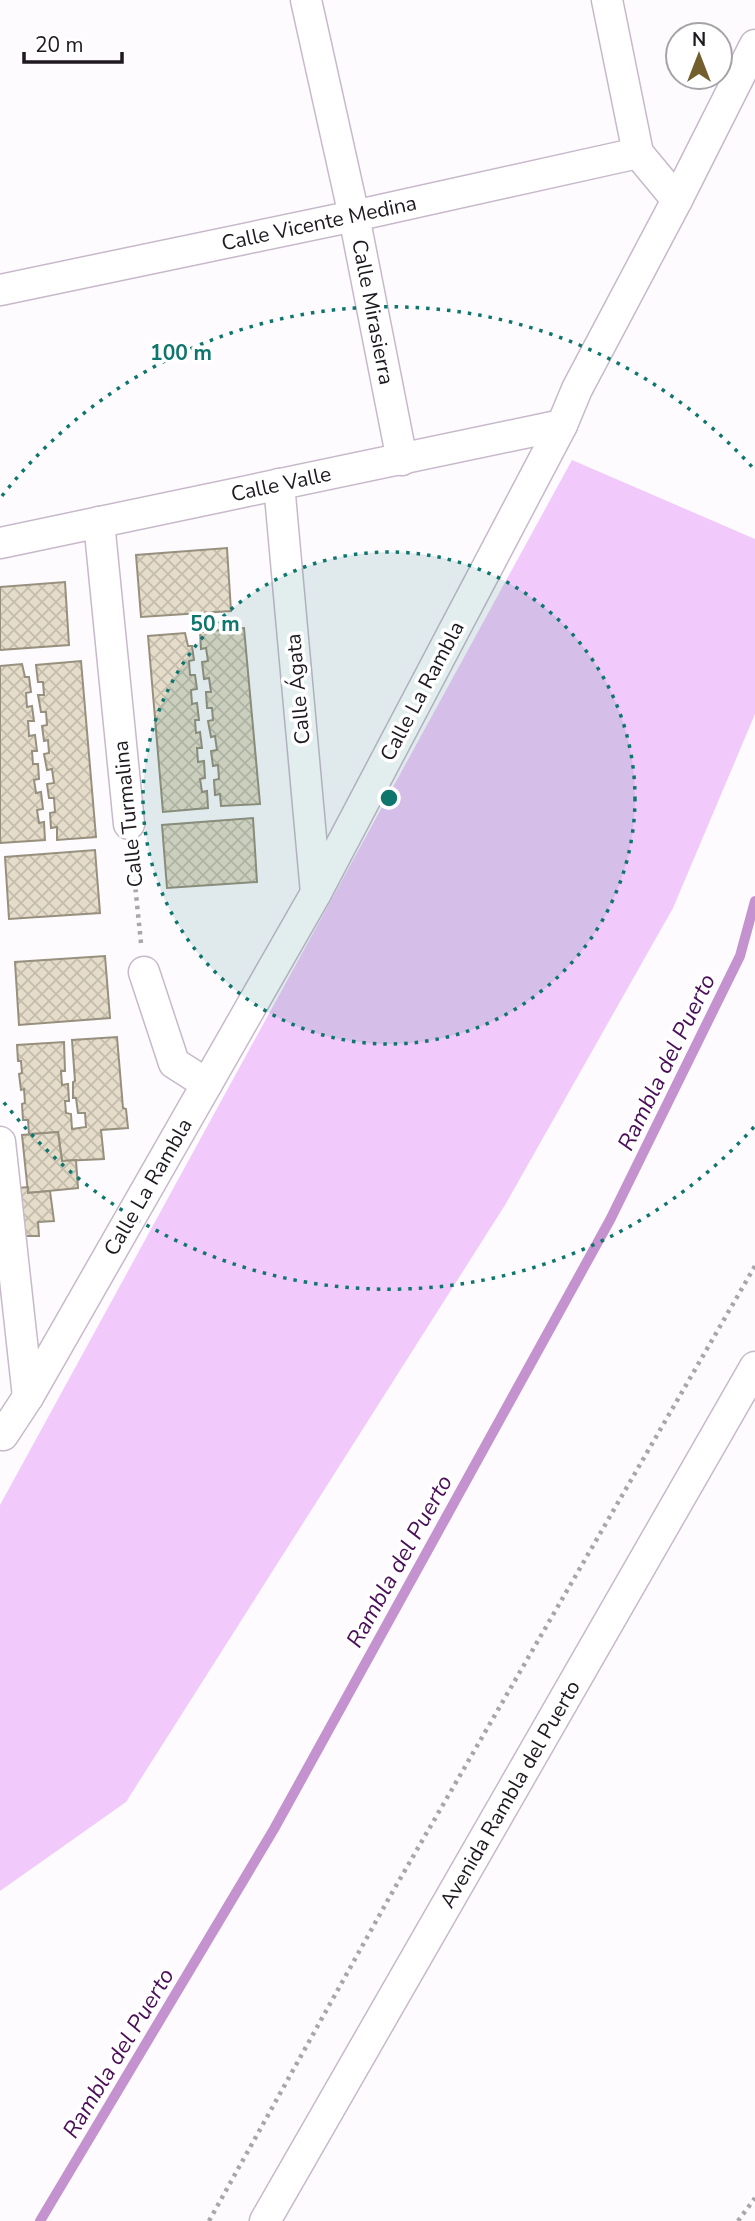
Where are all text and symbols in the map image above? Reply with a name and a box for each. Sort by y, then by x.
scale bar [24,21,122,65]
north arrow [664,21,734,91]
text: N [692,27,706,53]
text: 20 m [35,31,84,59]
street label: Calle Vicente Medina [219,189,419,257]
street label: Calle Mirasierra [345,237,401,387]
text: 100 m [150,339,212,367]
street label: Calle Valle [228,460,334,508]
text: 50 m [190,610,240,638]
street label: Calle La Rambla [373,616,471,766]
street label: Calle Ágata [279,633,317,745]
street label: Calle Turmalina [106,739,150,889]
centre of rings [377,786,401,810]
water label: Rambla del Puerto [610,969,723,1156]
street label: Calle La Rambla [97,1113,199,1261]
water label: Rambla del Puerto [339,1469,460,1653]
street label: Avenida Rambla del Puerto [433,1675,587,1913]
water label: Rambla del Puerto [55,1963,181,2144]

